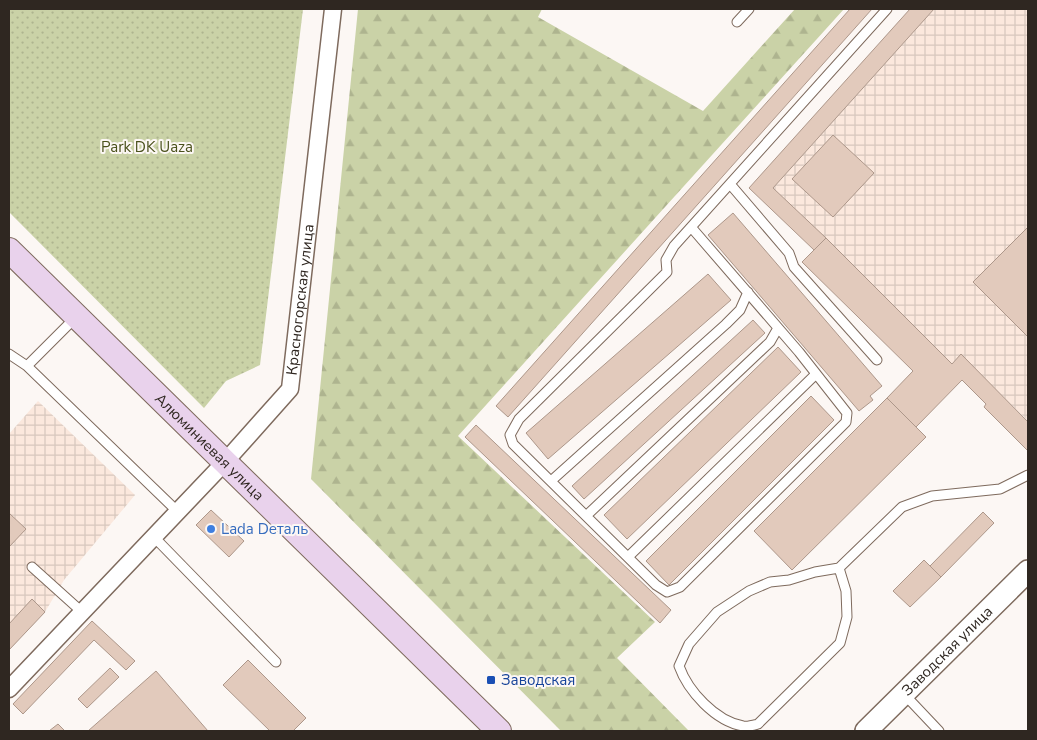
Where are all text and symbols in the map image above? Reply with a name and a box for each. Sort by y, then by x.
park label: Park DK Uaza [101,137,193,157]
street label: Красногорская улица [282,223,319,376]
street label: Алюминиевая улица [151,389,269,505]
place label: Lada Dеталь [221,519,308,539]
marker: Lada Dеталь [205,523,217,535]
street label: Заводская улица [897,602,997,700]
place label: Заводская [501,670,575,690]
marker: Заводская [485,674,497,686]

